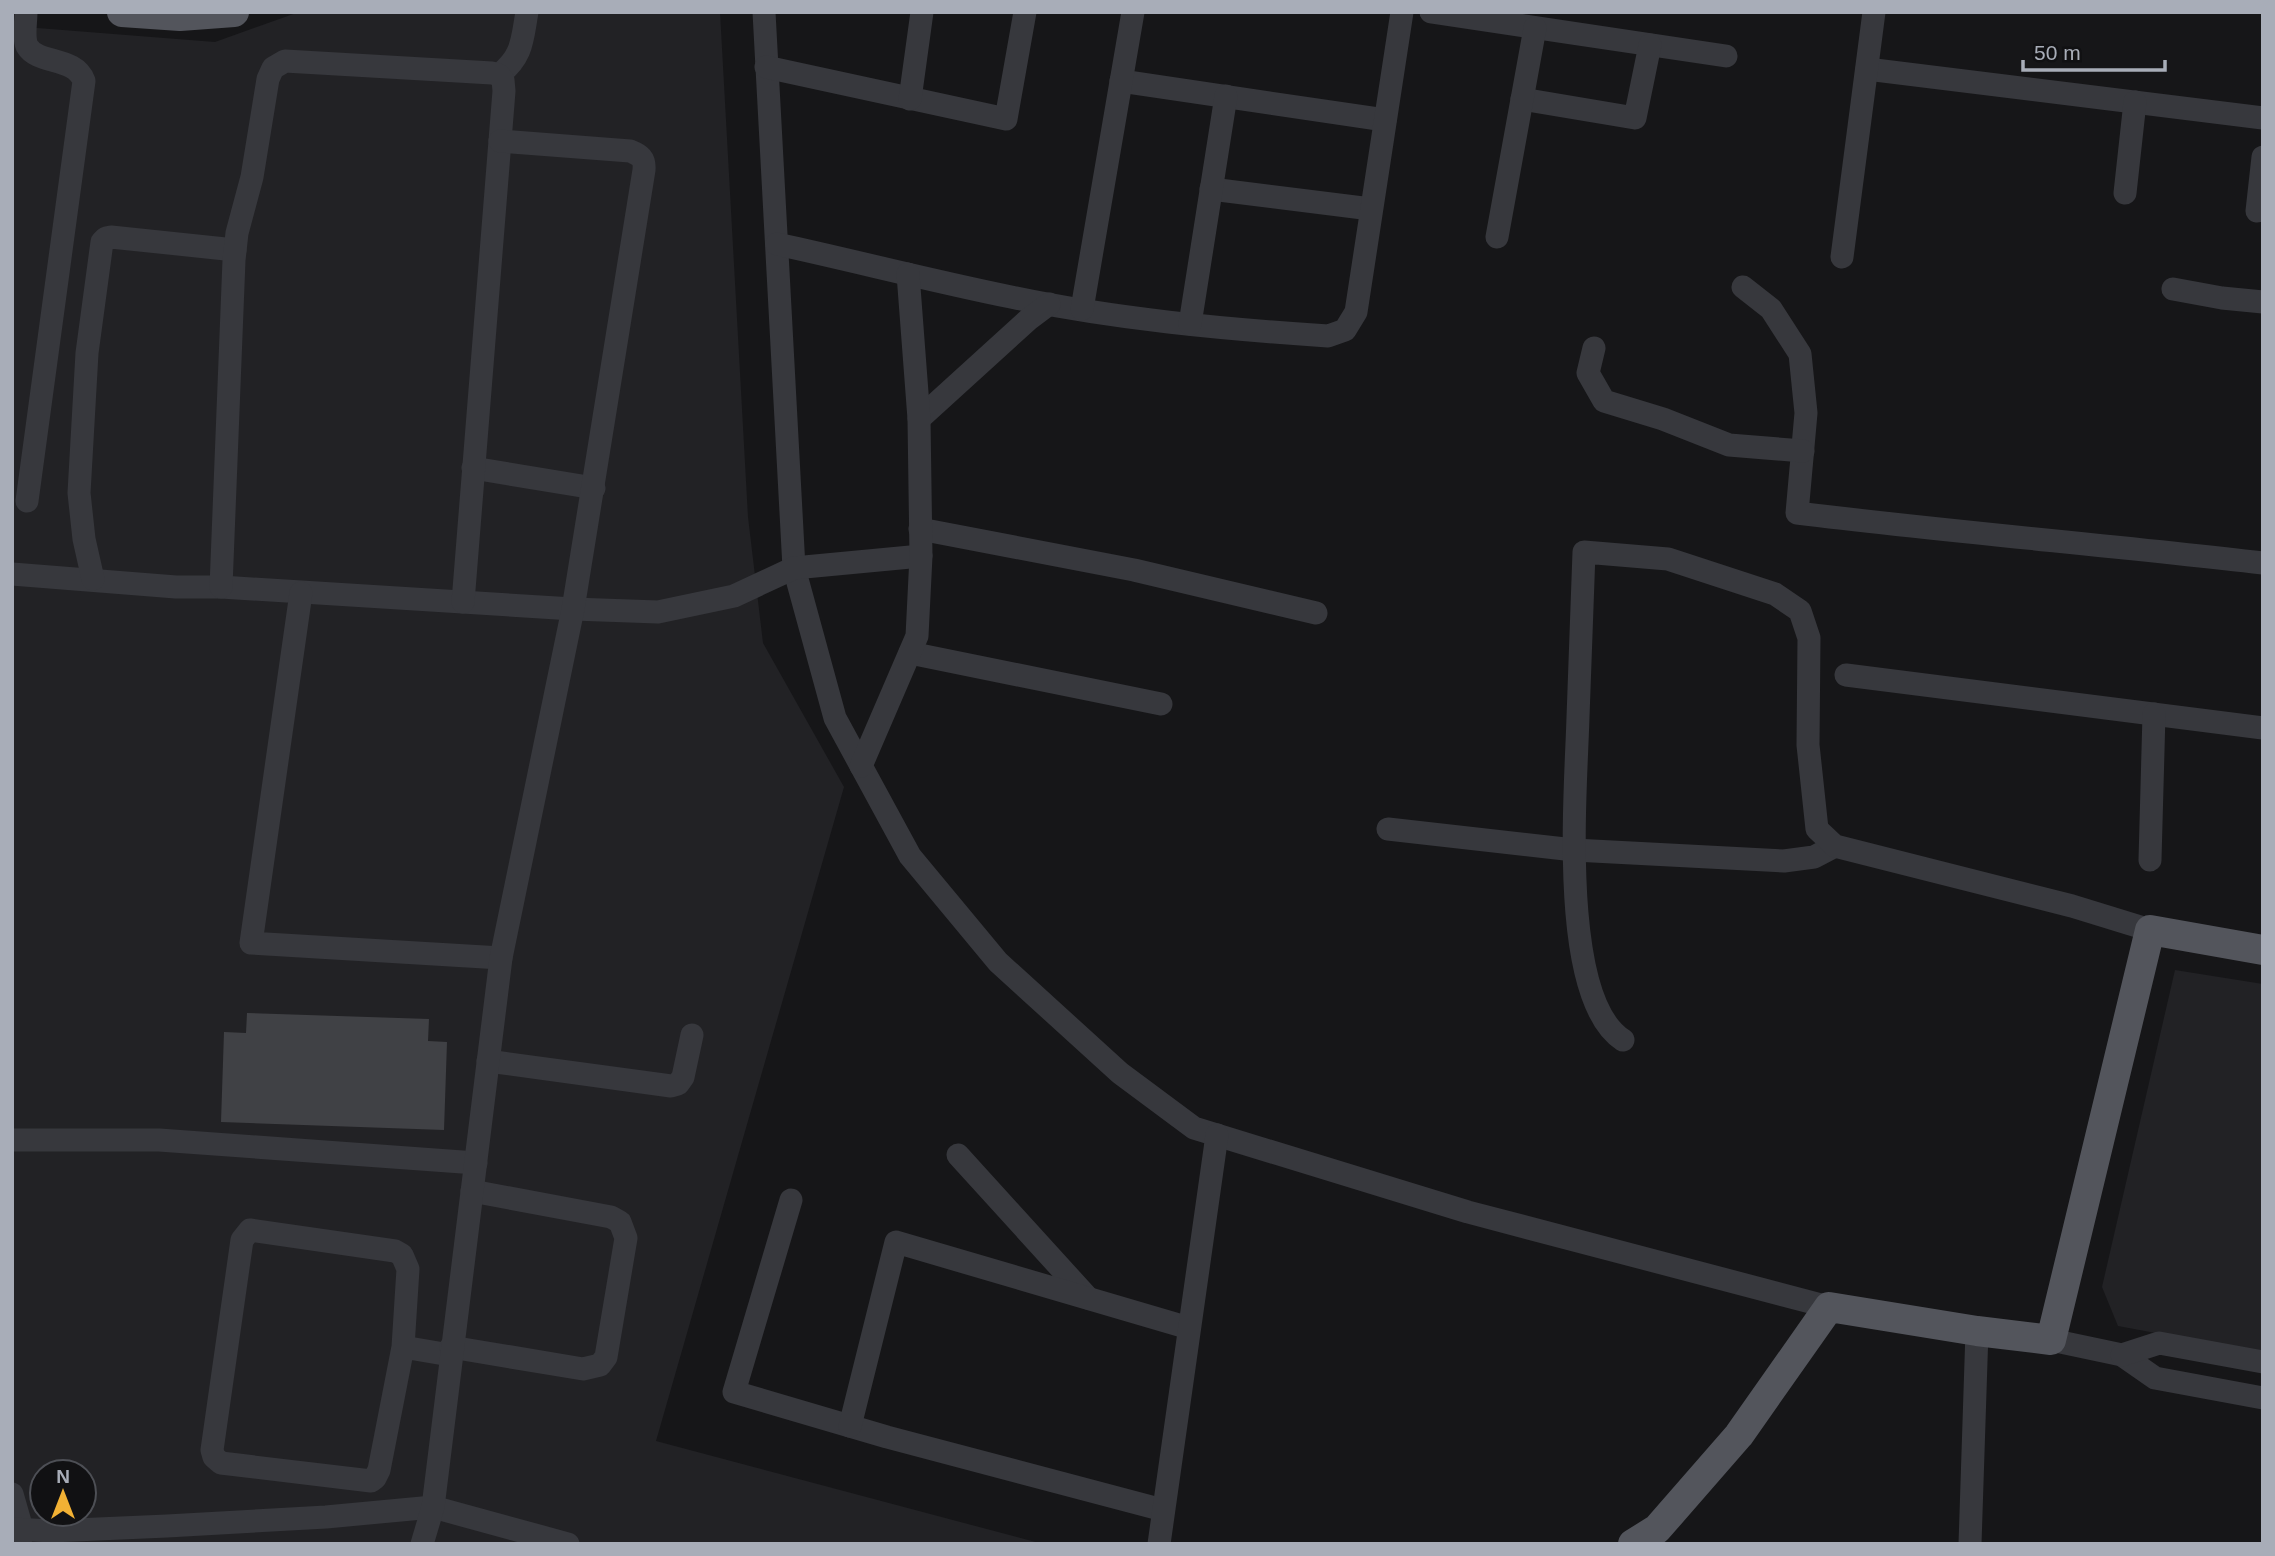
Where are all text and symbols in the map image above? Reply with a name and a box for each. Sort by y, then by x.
scale bar [2023,28,2165,72]
text: 50 m [2034,41,2081,64]
north arrow [28,1458,98,1528]
text: N [56,1466,70,1487]

